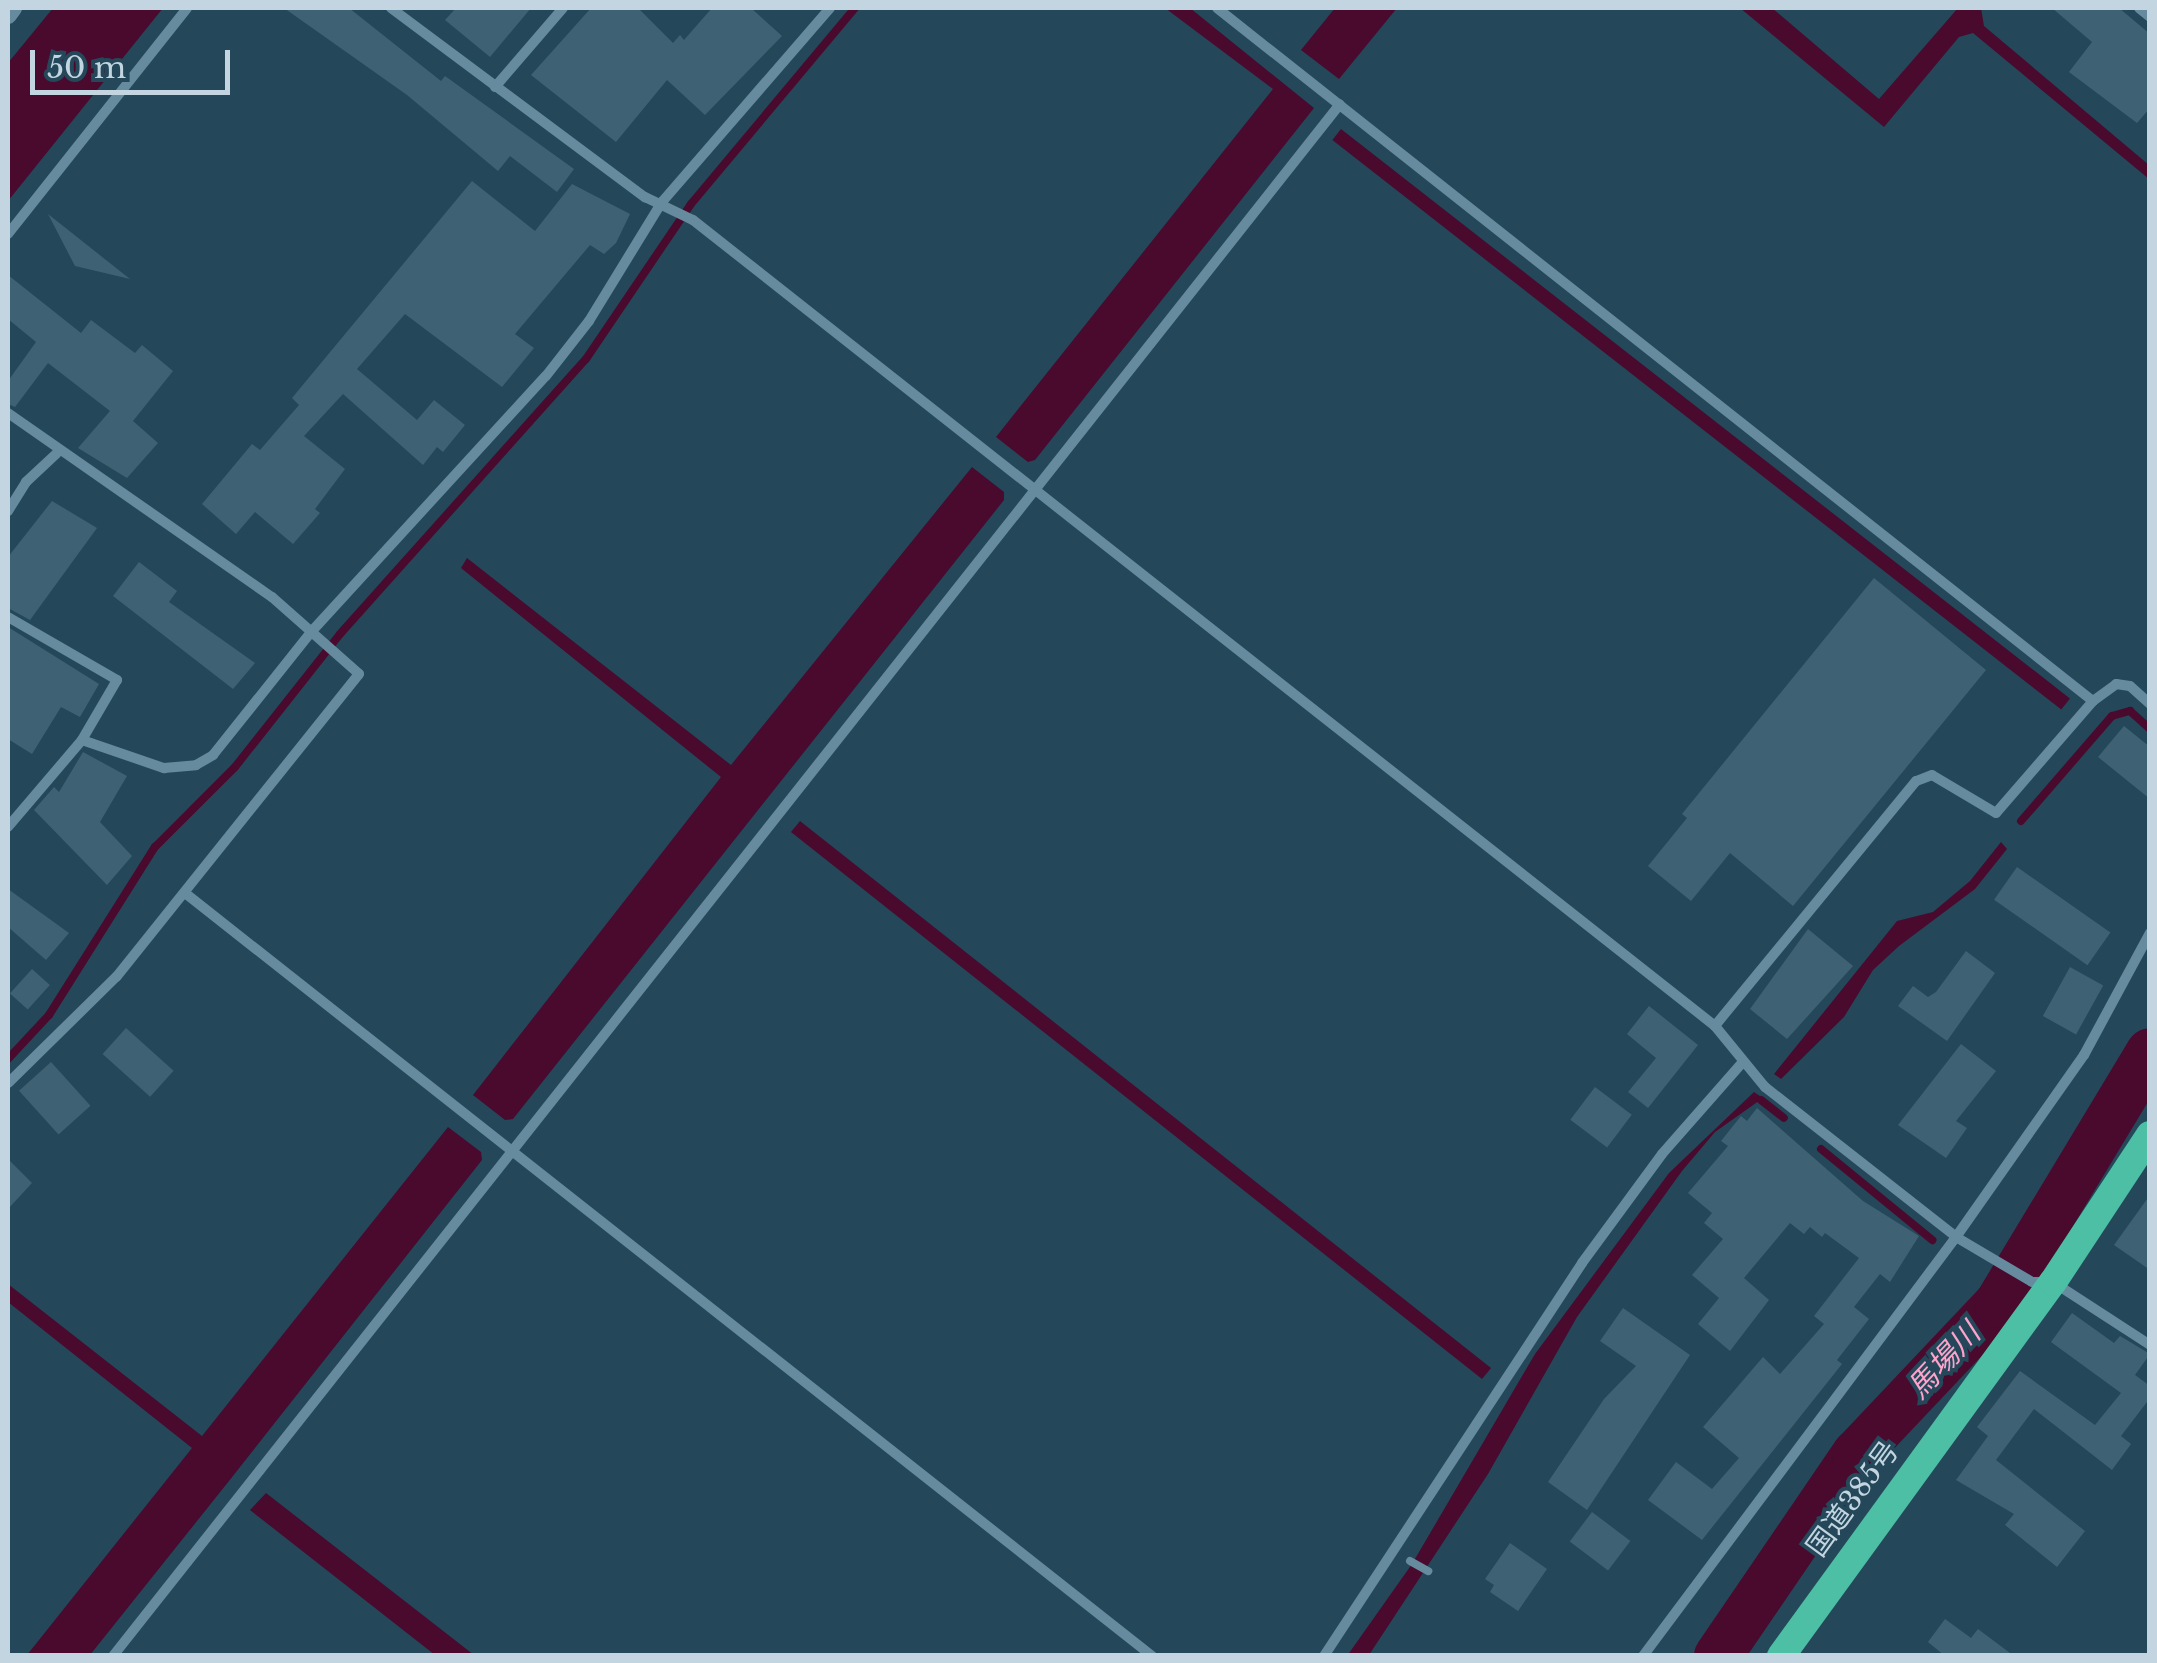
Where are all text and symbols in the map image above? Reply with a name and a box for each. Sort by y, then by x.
scale bar [35,30,235,92]
text: 50 m [47,49,126,86]
water label: 馬場川 [1900,1316,1988,1406]
street label: 国道385号 [1800,1435,1906,1563]

